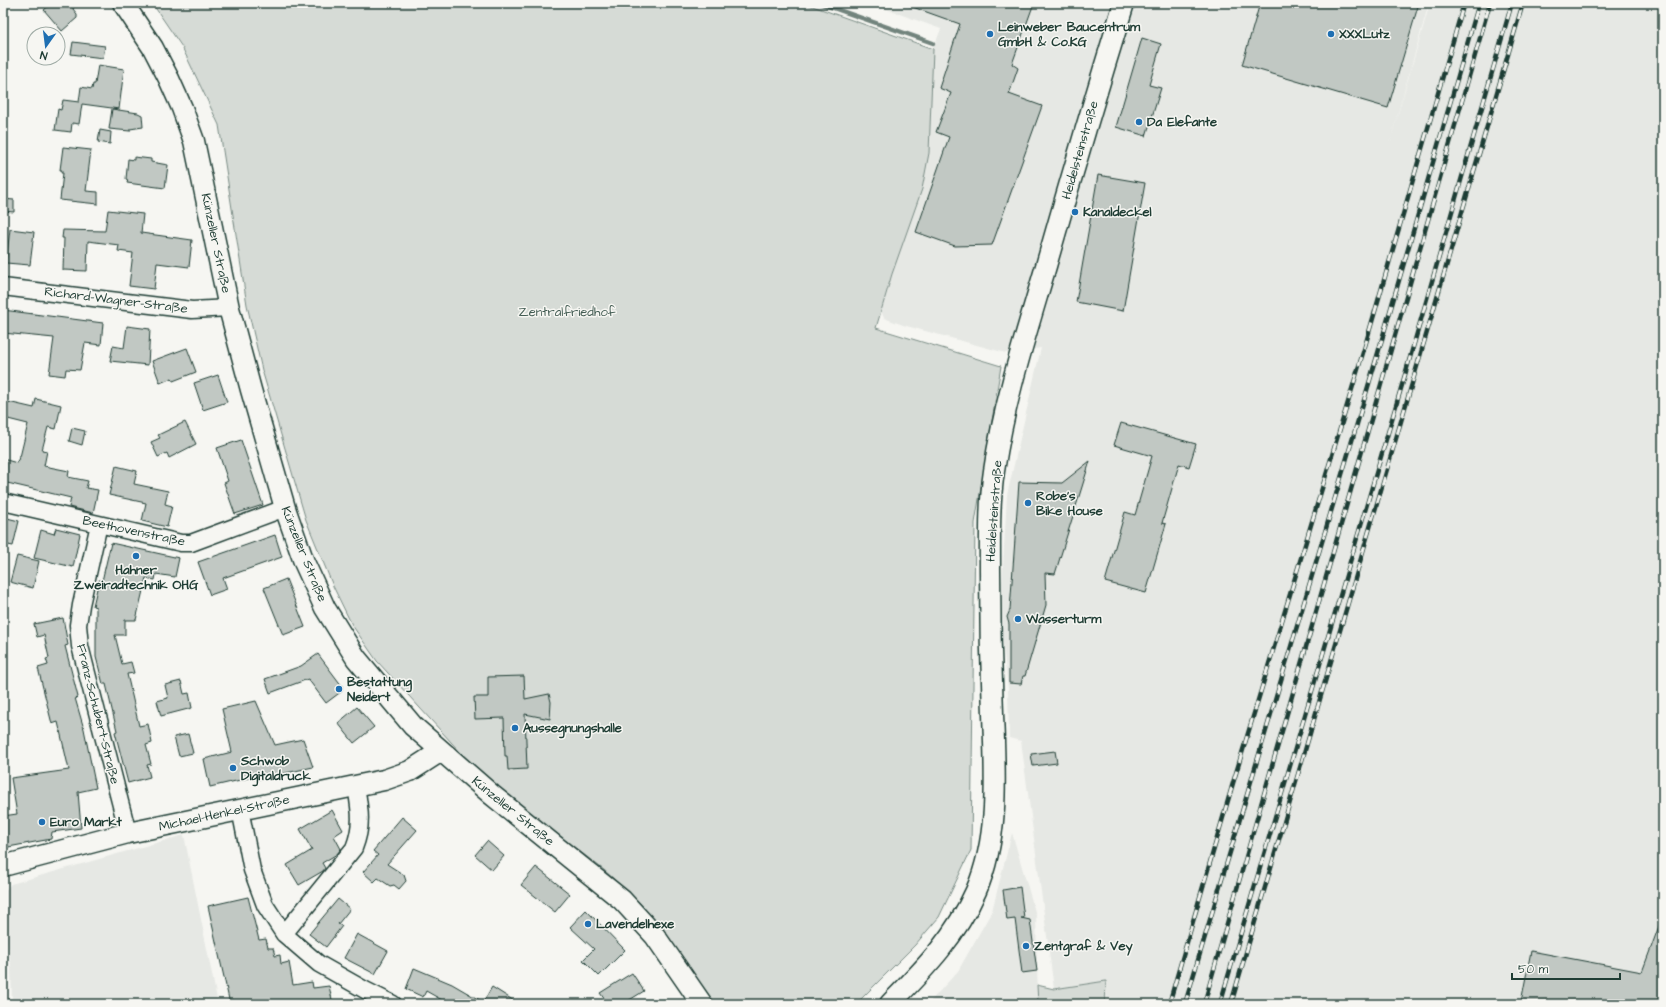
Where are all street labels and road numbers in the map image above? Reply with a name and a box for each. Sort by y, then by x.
street label: Heidelsteinstraße [1057,99,1103,201]
street label: Künzeller Straße [197,191,235,295]
street label: Richard-Wagner-Straße [43,282,189,319]
street label: Heidelsteinstraße [981,460,1007,562]
street label: Künzeller Straße [277,504,331,604]
street label: Beethovenstraße [81,511,187,551]
street label: Franz-Schubert-Straße [72,642,124,786]
street label: Künzeller Straße [468,772,558,850]
street label: Michael-Henkel-Straße [157,790,291,836]

